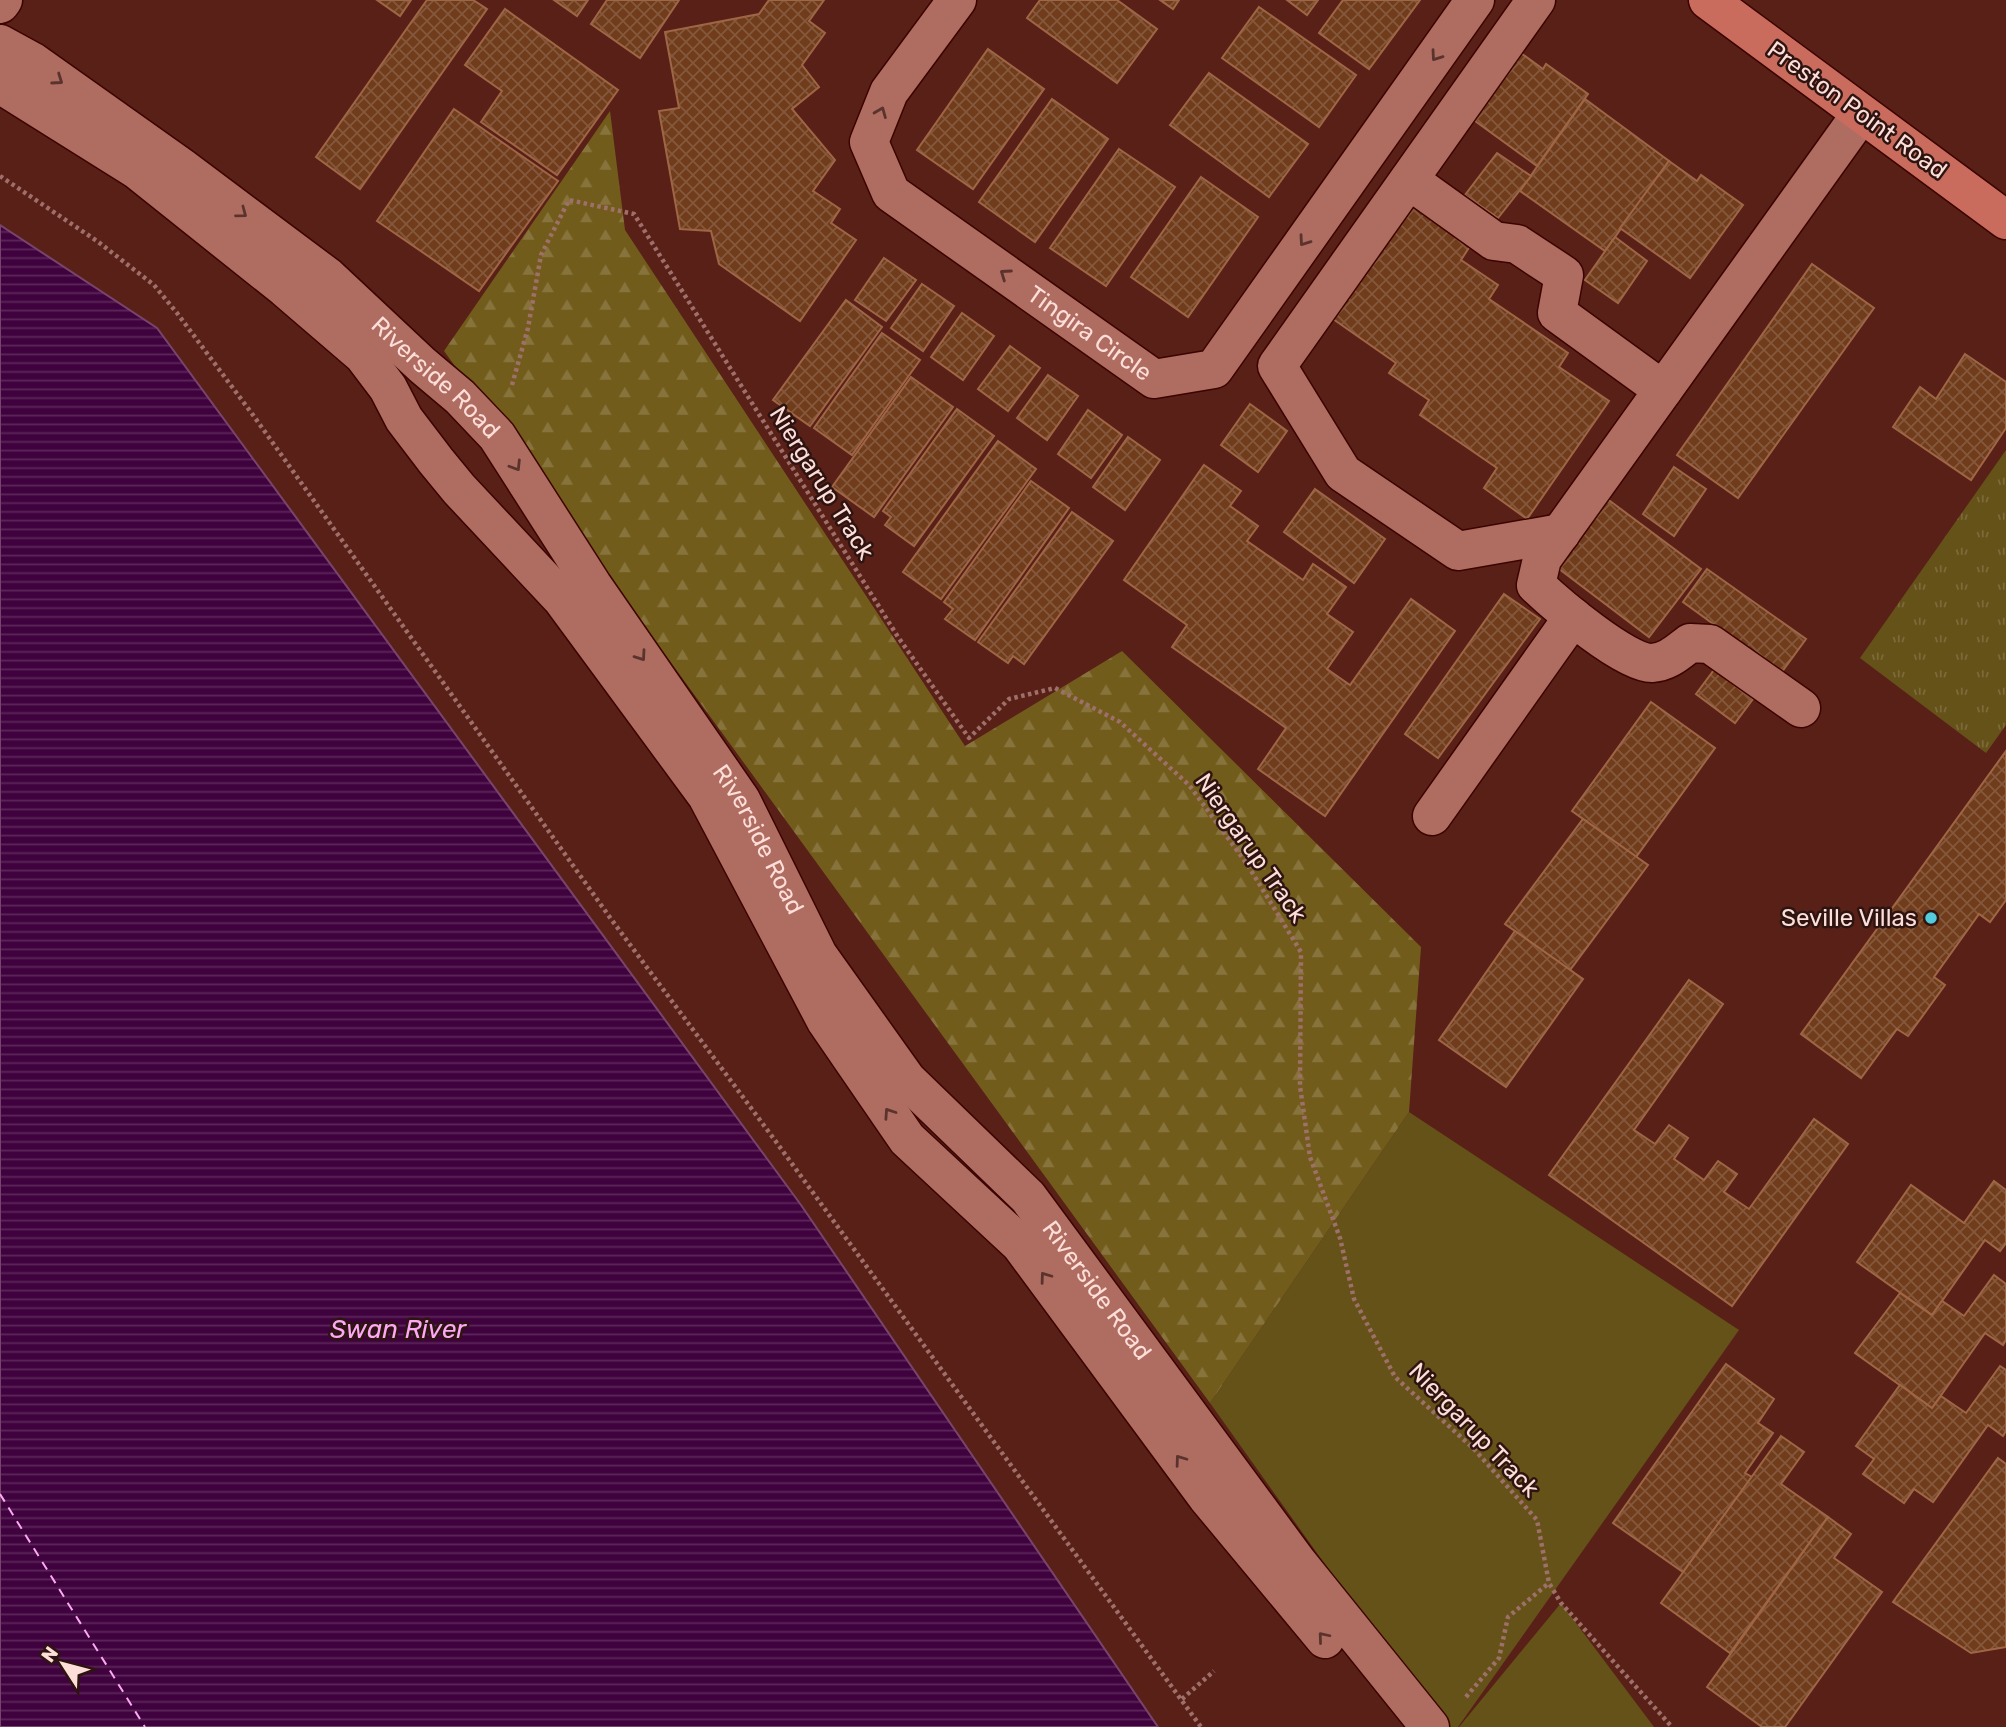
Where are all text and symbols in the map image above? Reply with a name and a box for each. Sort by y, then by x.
street label: Preston Point Road [1762,36,1952,184]
one-way arrow [1432,48,1444,61]
one-way arrow [50,72,63,84]
one-way arrow [872,107,886,119]
one-way arrow [234,205,247,217]
one-way arrow [1300,233,1312,246]
one-way arrow [1000,270,1013,282]
street label: Tingira Circle [1022,280,1157,387]
street label: Riverside Road [366,311,506,444]
street label: Niergarup Track [764,401,881,565]
one-way arrow [508,458,521,471]
one-way arrow [633,648,645,661]
street label: Riverside Road [707,759,809,919]
street label: Niergarup Track [1189,768,1313,928]
place label: Seville Villas [1781,904,1917,932]
marker: Seville Villas [1923,910,1939,926]
one-way arrow [885,1108,897,1121]
street label: Riverside Road [1036,1215,1157,1365]
one-way arrow [1041,1272,1053,1285]
water label: Swan River [330,1314,467,1345]
street label: Niergarup Track [1403,1357,1545,1503]
one-way arrow [1176,1456,1188,1468]
north arrow [28,1629,98,1699]
one-way arrow [1319,1632,1331,1645]
text: N [36,1642,63,1667]

